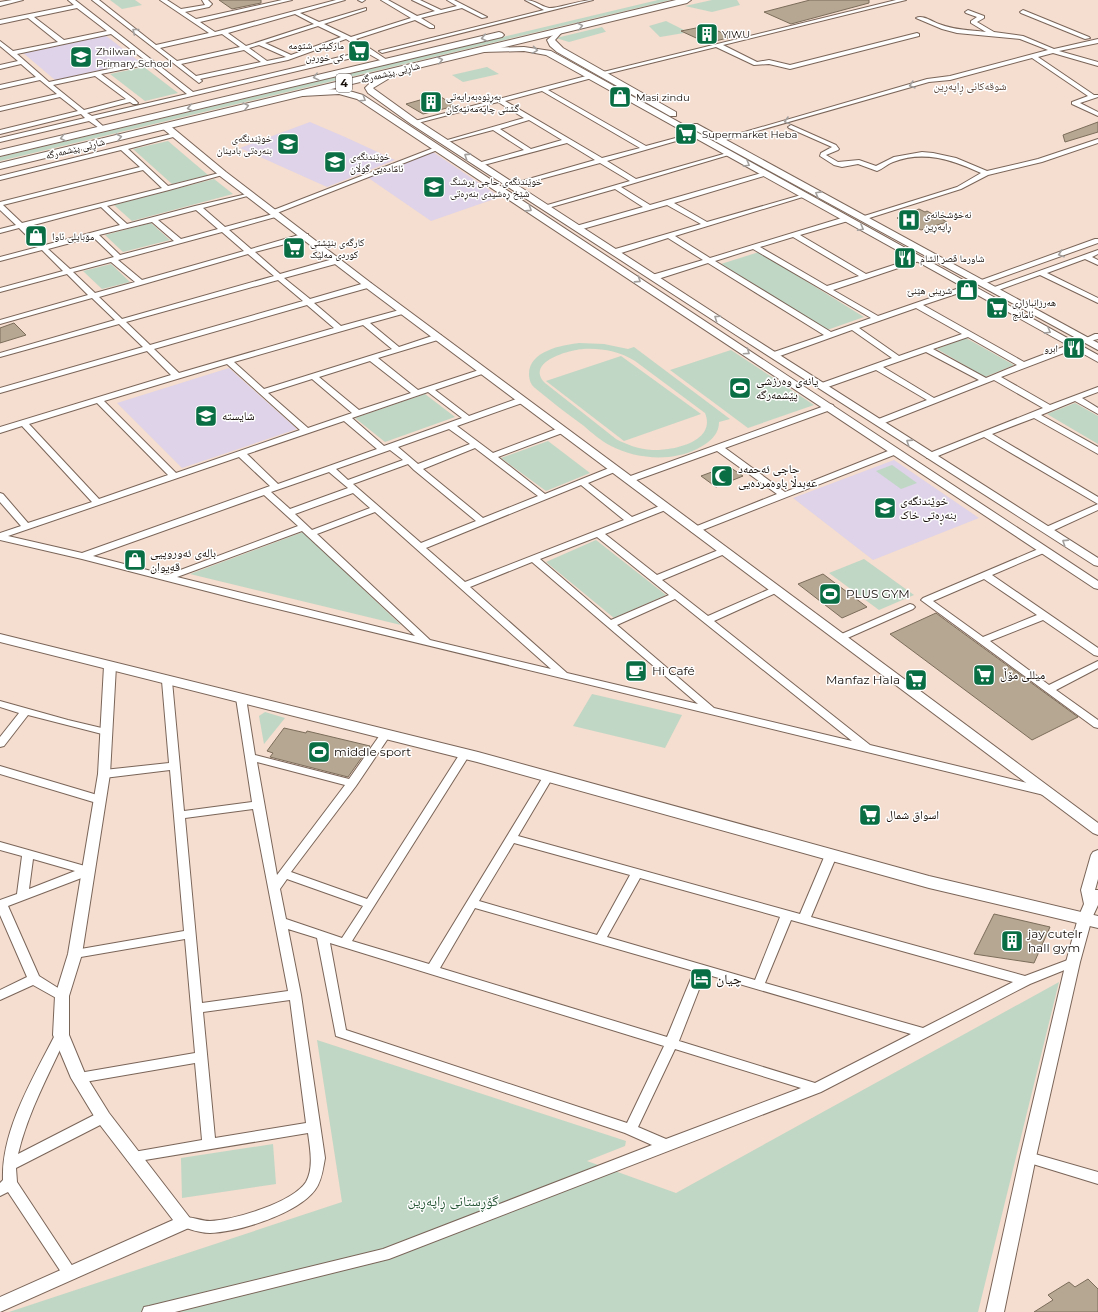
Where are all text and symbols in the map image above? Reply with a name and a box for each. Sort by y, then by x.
building icon: YIWU [694,21,720,47]
one-way arrow [577,22,584,31]
place label: YIWU [722,28,750,41]
one-way arrow [132,29,139,36]
one-way arrow [481,33,488,42]
supermarket icon: مارکیتی شتومه کی خوردن [346,38,372,64]
place label: مارکیتی شتومه کی خوردن [288,39,344,64]
school or university icon: Zhilwan Primary School [68,44,94,70]
place label: Zhilwan Primary School [96,45,172,70]
one-way arrow [532,45,538,54]
one-way arrow [437,56,444,65]
street label: شاڕێی پێشمەرگە [359,59,422,87]
one-way arrow [313,73,320,81]
road number: 4 [336,74,352,92]
district label: شوقەکانی ڕاپەڕین [934,79,1006,95]
one-way arrow [909,80,916,89]
shop icon: Masi zindu [607,84,633,110]
building icon: بەڕێوەبەرایەتی گشتی چاپەمەنیەکان [418,89,444,115]
place label: بەڕێوەبەرایەتی گشتی چاپەمەنیەکان [446,90,520,115]
place label: Masi zindu [636,91,690,104]
one-way arrow [359,94,366,101]
one-way arrow [187,103,193,111]
one-way arrow [243,103,249,111]
one-way arrow [784,116,791,125]
supermarket icon: Supermarket Heba [673,121,699,147]
place label: Supermarket Heba [702,128,797,141]
school or university icon: خوێندنگەی بنەرەتی بادینان [275,131,301,157]
place label: خوێندنگەی بنەرەتی بادینان [217,132,273,157]
one-way arrow [60,133,67,141]
one-way arrow [116,133,123,141]
street label: شاڕێی پێشمەرگە [44,135,107,163]
school or university icon: خوێندنگەی ئامادەیی گوڵان [322,149,348,175]
place label: خوێندنگەی ئامادەیی گوڵان [350,150,404,175]
one-way arrow [464,153,471,161]
one-way arrow [743,160,751,167]
school or university icon: خوێندنگەی حاجی پرشنگ شێخ ڕەشیدی بنەڕەتی [421,174,447,200]
place label: خوێندنگەی حاجی پرشنگ شێخ ڕەشیدی بنەڕەتی [450,175,543,201]
one-way arrow [815,191,822,198]
one-way arrow [525,204,532,212]
hospital icon: نەخۆشخانەی ڕاپەڕین [896,207,922,233]
place label: نەخۆشخانەی ڕاپەڕین [924,208,972,234]
shop icon: مۆبایلی ئاوا [23,223,49,249]
one-way arrow [857,223,864,230]
place label: مۆبایلی ئاوا [52,230,95,243]
supermarket icon: کارگەی بنێشتی کوردی مەلیک [281,235,307,261]
place label: کارگەی بنێشتی کوردی مەلیک [310,236,364,261]
restaurant icon: شاورما قصر الشام [892,245,918,271]
one-way arrow [1058,249,1065,257]
place label: شاورما قصر الشام [920,252,985,266]
one-way arrow [634,275,641,283]
shop icon: شرینی هێنێ [954,277,980,303]
place label: شرینی هێنێ [907,284,952,297]
supermarket icon: هەرزانبازاڕی ئامانج [984,295,1010,321]
place label: هەرزانبازاڕی ئامانج [1012,296,1056,321]
one-way arrow [714,316,721,323]
one-way arrow [1044,327,1051,334]
restaurant icon: ابرو [1061,335,1087,361]
place label: ابرو [1044,342,1058,355]
one-way arrow [742,347,749,354]
place label: یانەی وەرزشی پێشمەرگە [756,373,819,402]
sports icon: یانەی وەرزشی پێشمەرگە [727,375,753,401]
school or university icon: شایستە [193,403,219,429]
place label: شایستە [222,408,255,423]
one-way arrow [906,440,913,447]
place label: حاجی ئەحمەد عەبدڵا باوەمردەیی [738,461,817,490]
mosque icon: حاجی ئەحمەد عەبدڵا باوەمردەیی [709,463,735,489]
place label: خوێندنگەی بنەڕەتی خاک [900,493,957,525]
school or university icon: خوێندنگەی بنەڕەتی خاک [872,495,898,521]
one-way arrow [1062,539,1069,547]
place label: بالەی ئەوروپیی قەیوان [150,545,216,574]
shop icon: بالەی ئەوروپیی قەیوان [122,547,148,573]
sports icon: PLUS GYM [817,581,843,607]
place label: PLUS GYM [846,586,910,601]
cafe icon: Hi Café [623,658,649,684]
supermarket icon: میللی مۆڵ [971,662,997,688]
place label: Hi Café [652,663,695,678]
supermarket icon: Manfaz Hala [903,667,929,693]
place label: میللی مۆڵ [1000,667,1045,682]
place label: Manfaz Hala [826,672,900,687]
sports icon: middle sport [306,739,332,765]
place label: middle sport [334,744,411,759]
supermarket icon: اسواق شمال [857,802,883,828]
place label: اسواق شمال [886,807,939,822]
place label: jay cutelr hall gym [1026,926,1083,955]
building icon: jay cutelr hall gym [999,928,1025,954]
hotel icon: چيان [688,966,714,992]
place label: چيان [716,970,742,988]
park label: گۆڕستانی ڕاپەڕین [408,1192,499,1213]

